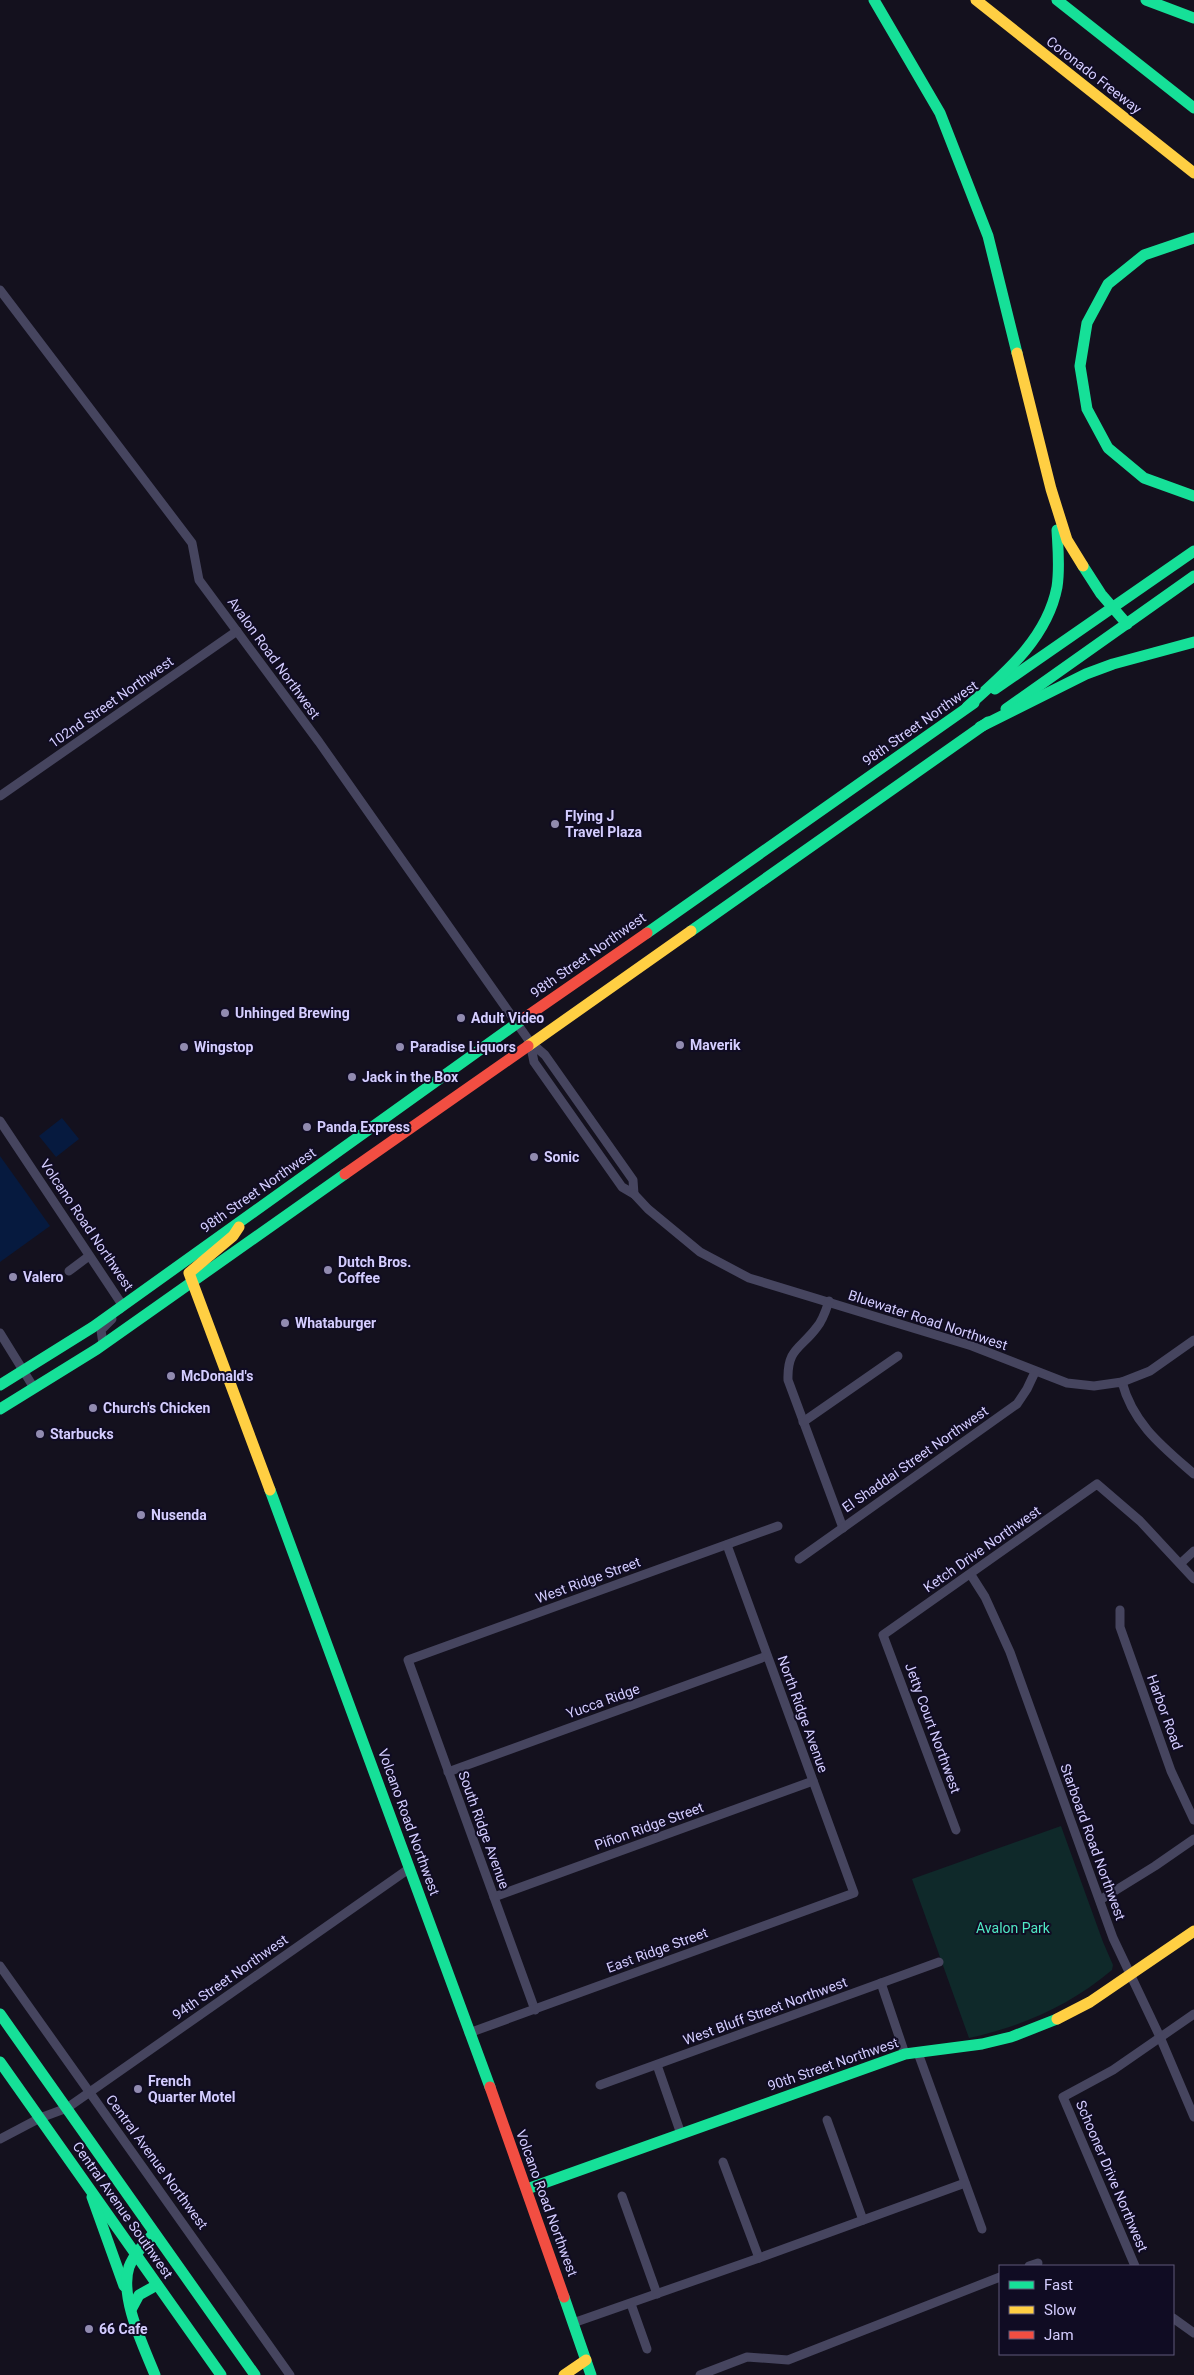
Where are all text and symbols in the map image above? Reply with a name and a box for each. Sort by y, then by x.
street label: Coronado Freeway [1043,33,1145,117]
street label: Avalon Road Northwest [225,594,324,722]
street label: 102nd Street Northwest [46,653,177,751]
street label: 98th Street Northwest [859,677,981,769]
place label: Flying J Travel Plaza [565,808,643,840]
marker: Flying J Travel Plaza [549,818,561,830]
street label: 98th Street Northwest [527,909,649,1001]
place label: Unhinged Brewing [235,1005,350,1021]
marker: Unhinged Brewing [219,1007,231,1019]
place label: Adult Video [471,1010,544,1026]
marker: Adult Video [455,1012,467,1024]
place label: Maverik [690,1037,741,1053]
place label: Wingstop [194,1039,253,1055]
place label: Paradise Liquors [410,1039,516,1055]
marker: Maverik [674,1039,686,1051]
marker: Wingstop [178,1041,190,1053]
marker: Paradise Liquors [394,1041,406,1053]
place label: Jack in the Box [362,1069,459,1085]
marker: Jack in the Box [346,1071,358,1083]
place label: Panda Express [317,1119,410,1135]
marker: Panda Express [301,1121,313,1133]
street label: 98th Street Northwest [197,1144,319,1236]
place label: Sonic [544,1149,579,1165]
marker: Sonic [528,1151,540,1163]
street label: Volcano Road Northwest [37,1156,137,1294]
place label: Dutch Bros. Coffee [338,1254,411,1286]
marker: Dutch Bros. Coffee [322,1264,334,1276]
place label: Valero [23,1269,64,1285]
marker: Valero [7,1271,19,1283]
street label: Bluewater Road Northwest [846,1287,1010,1353]
place label: Whataburger [295,1315,376,1331]
marker: Whataburger [279,1317,291,1329]
place label: McDonald's [181,1368,253,1384]
marker: McDonald's [165,1370,177,1382]
place label: Church's Chicken [103,1400,211,1416]
marker: Church's Chicken [87,1402,99,1414]
street label: El Shaddai Street Northwest [839,1402,991,1516]
place label: Starbucks [50,1426,114,1442]
marker: Starbucks [34,1428,46,1440]
street label: Ketch Drive Northwest [920,1502,1044,1595]
place label: Nusenda [151,1507,207,1523]
marker: Nusenda [135,1509,147,1521]
street label: West Ridge Street [533,1553,643,1606]
street label: North Ridge Avenue [774,1653,832,1775]
street label: Jetty Court Northwest [902,1661,964,1796]
street label: Harbor Road [1144,1672,1186,1752]
street label: Yucca Ridge [564,1680,642,1722]
street label: Volcano Road Northwest [375,1747,443,1898]
street label: Starboard Road Northwest [1057,1762,1129,1923]
street label: South Ridge Avenue [455,1769,513,1891]
street label: Piñon Ridge Street [592,1799,706,1853]
park label: Avalon Park [976,1920,1051,1936]
street label: East Ridge Street [604,1924,710,1976]
street label: 94th Street Northwest [169,1931,291,2023]
street label: West Bluff Street Northwest [681,1974,850,2048]
street label: 90th Street Northwest [766,2034,901,2094]
place label: French Quarter Motel [148,2073,236,2105]
marker: French Quarter Motel [132,2083,144,2095]
street label: Central Avenue Northwest [103,2092,211,2233]
street label: Schooner Drive Northwest [1073,2098,1151,2254]
street label: Volcano Road Northwest [513,2128,581,2279]
street label: Central Avenue Southwest [70,2139,177,2282]
legend [999,2265,1174,2355]
text: Fast [1044,2276,1073,2294]
text: Slow [1044,2301,1076,2319]
place label: 66 Cafe [99,2321,148,2337]
marker: 66 Cafe [83,2323,95,2335]
text: Jam [1044,2326,1074,2344]

